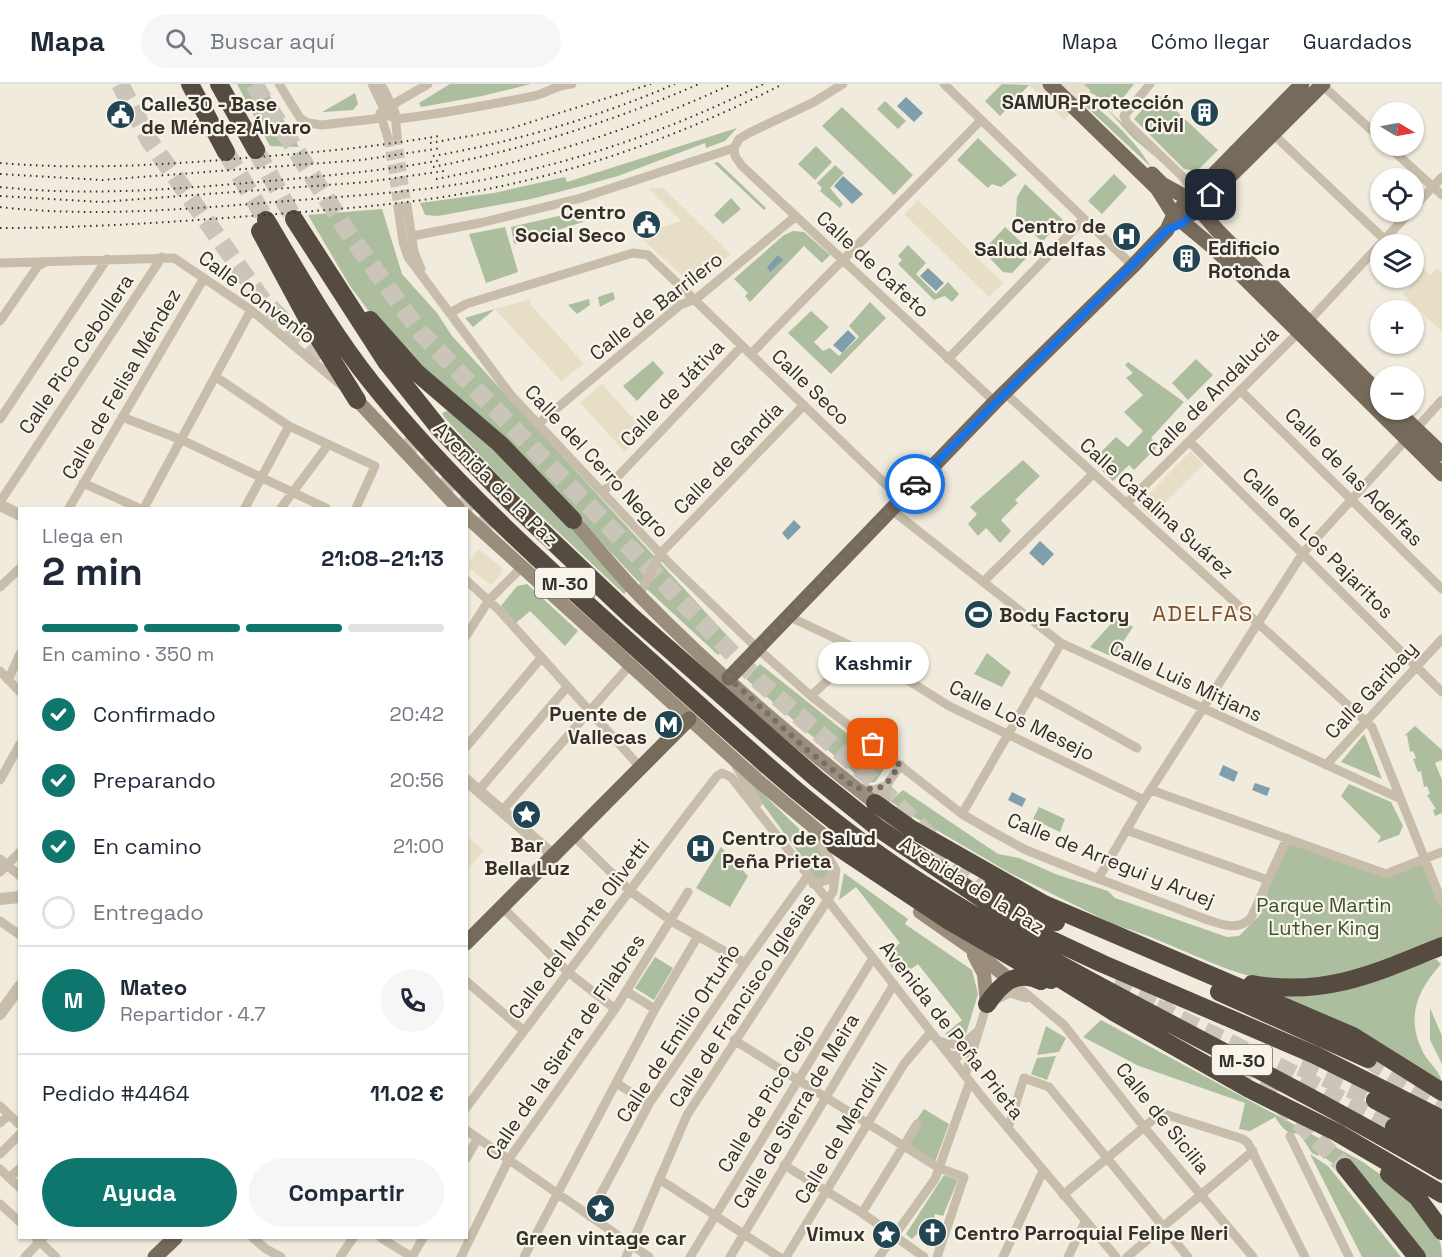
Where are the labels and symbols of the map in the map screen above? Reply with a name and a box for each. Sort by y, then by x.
place label: SAMUR-Protección Civil [1002,89,1184,138]
place label: Calle30 - Base de Méndez Álvaro [141,91,311,140]
building icon: SAMUR-Protección Civil [1189,97,1221,129]
public building icon: Calle30 - Base de Méndez Álvaro [104,99,136,131]
north arrow [1370,102,1424,156]
pin [1185,169,1236,220]
place label: Centro Social Seco [515,199,626,248]
street label: Calle de Cafeto [811,205,935,323]
public building icon: Centro Social Seco [631,208,663,240]
place label: Centro de Salud Adelfas [974,213,1106,262]
hospital icon: Centro de Salud Adelfas [1111,221,1143,253]
place label: Edificio Rotonda [1208,235,1291,284]
building icon: Edificio Rotonda [1171,243,1203,275]
street label: Calle Convenio [193,244,321,350]
street label: Calle de Barrilero [584,246,728,366]
street label: Calle Pico Cebollera [13,269,139,439]
street label: Calle de Felisa Méndez [56,284,186,484]
street label: Calle de Andalucía [1142,321,1284,463]
street label: Calle de Játiva [614,334,730,452]
street label: Calle Seco [766,343,856,431]
street label: Calle del Cerro Negro [519,379,675,543]
street label: Calle de Gandía [668,396,788,520]
street label: Calle de las Adelfas [1279,402,1429,552]
street label: Avenida de la Paz [428,416,564,552]
street label: Calle Catalina Suárez [1074,432,1240,584]
courier [885,454,945,514]
street label: Calle de Los Pajaritos [1237,462,1399,624]
road number: M-30 [535,568,595,598]
sports icon: Body Factory [962,599,994,631]
district label: ADELFAS [1152,599,1254,627]
place label: Body Factory [999,602,1129,628]
street label: Calle Luis Mitjans [1106,634,1266,728]
street label: Calle Garibay [1319,636,1423,744]
callout: Kashmir [818,642,928,684]
street label: Calle Los Mesejo [945,673,1099,767]
place label: Puente de Vallecas [549,701,647,750]
metro station icon: Puente de Vallecas [652,709,684,741]
pin [847,718,898,769]
place icon: Bar Bella Luz [511,798,543,830]
street label: Calle de Arregui y Aruej [1004,807,1218,913]
place label: Centro de Salud Peña Prieta [722,825,876,874]
street label: Avenida de la Paz [895,830,1049,940]
place label: Bar Bella Luz [484,832,570,881]
hospital icon: Centro de Salud Peña Prieta [685,833,717,865]
street label: Calle del Monte Olivetti [503,834,655,1024]
street label: Calle de Francisco Iglesias [663,887,821,1113]
park label: Parque Martin Luther King [1256,892,1392,941]
street label: Calle de la Sierra de Filabres [479,929,651,1165]
street label: Avenida de Peña Prieta [874,935,1030,1125]
street label: Calle de Emilio Ortuño [610,938,746,1128]
street label: Calle de Sierra de Meira [727,1008,865,1214]
street label: Calle de Pico Cejo [711,1019,821,1177]
road number: M-30 [1212,1045,1272,1075]
street label: Calle de Mendívil [788,1057,894,1209]
street label: Calle de Sicilia [1110,1057,1216,1179]
place icon: Green vintage car [585,1192,617,1224]
church icon: Centro Parroquial Felipe Neri [917,1217,949,1249]
place icon: Vimux [870,1218,902,1250]
place label: Centro Parroquial Felipe Neri [954,1220,1228,1246]
place label: Vimux [806,1221,865,1247]
place label: Green vintage car [516,1225,686,1251]

